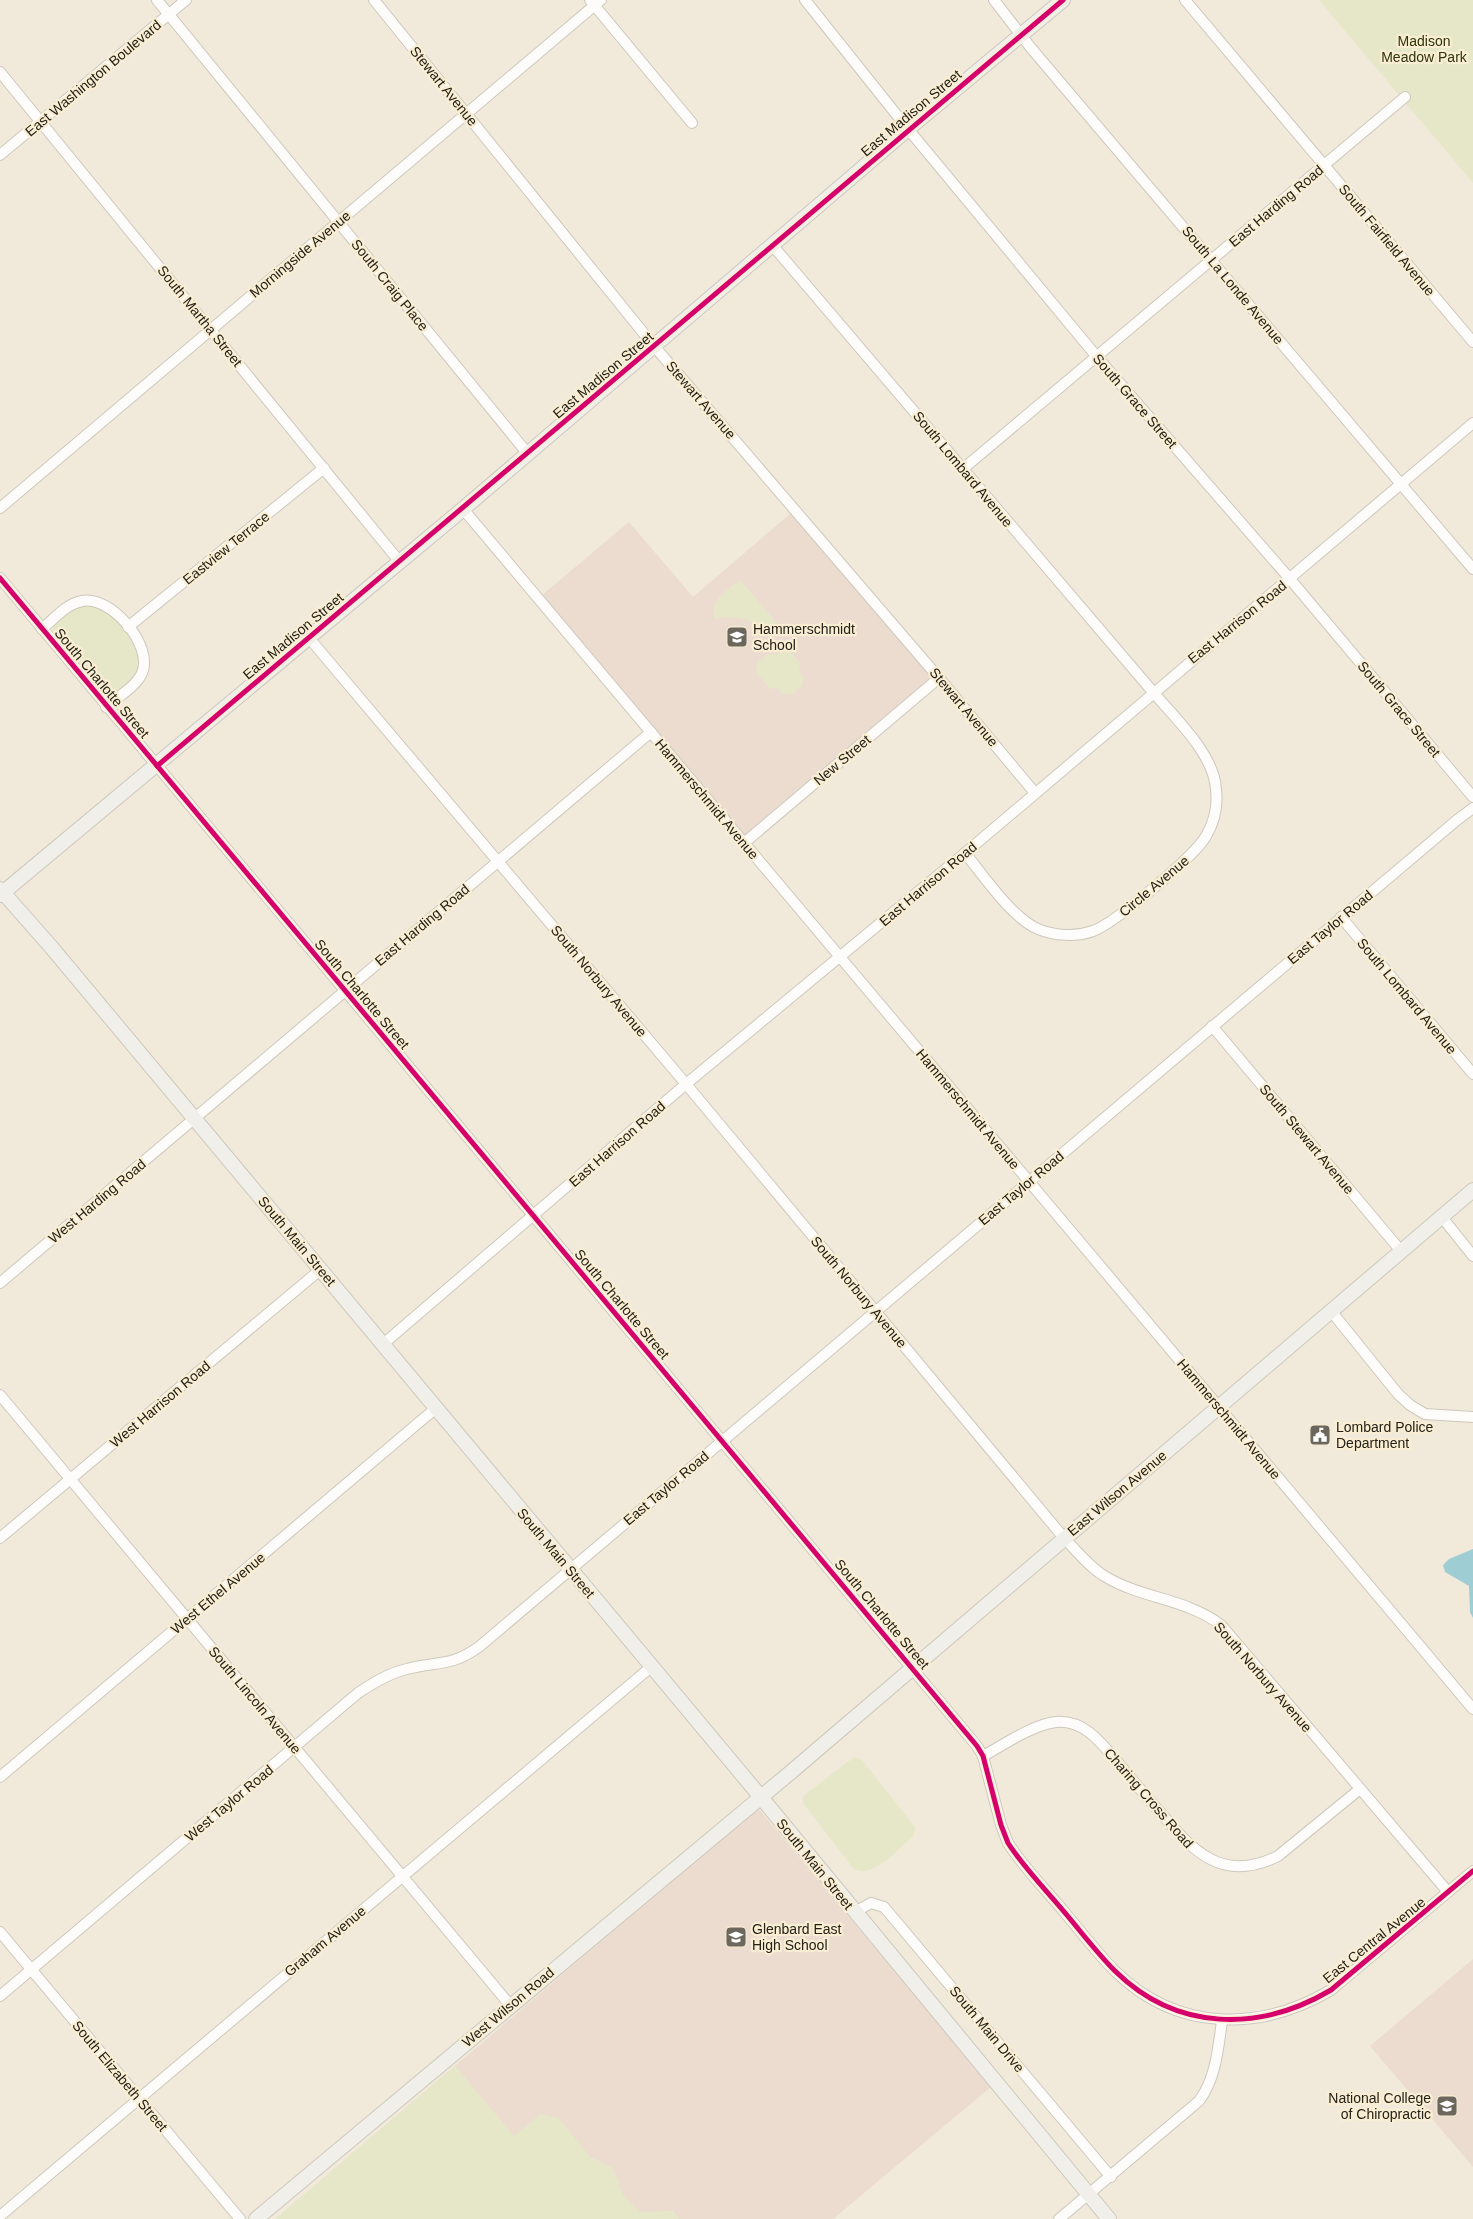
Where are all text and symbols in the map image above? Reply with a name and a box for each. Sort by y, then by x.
street label: East Washington Boulevard [22,17,164,139]
park label: Madison Meadow Park [1381,33,1468,65]
street label: Stewart Avenue [407,43,481,129]
street label: East Madison Street [858,66,965,160]
street label: East Harding Road [1226,162,1326,250]
street label: South Fairfield Avenue [1336,181,1438,299]
street label: Morningside Avenue [246,207,354,301]
street label: South La Londe Avenue [1179,223,1287,347]
street label: South Craig Place [348,236,432,334]
street label: South Martha Street [154,262,246,370]
street label: East Madison Street [550,328,657,422]
street label: South Grace Street [1090,351,1180,452]
street label: Stewart Avenue [663,358,739,442]
street label: South Lombard Avenue [910,408,1016,530]
street label: Eastview Terrace [180,508,273,588]
street label: East Harrison Road [1184,577,1290,667]
street label: East Madison Street [240,589,347,683]
place label: Hammerschmidt School [753,621,855,653]
street label: South Charlotte Street [51,625,153,741]
school or university icon: Hammerschmidt School [725,625,749,649]
street label: South Grace Street [1354,658,1444,760]
street label: Stewart Avenue [926,664,1002,750]
street label: New Street [810,732,874,788]
street label: Hammerschmidt Avenue [652,736,762,863]
street label: East Harrison Road [876,839,980,929]
street label: Circle Avenue [1116,852,1192,920]
street label: East Harding Road [372,881,472,969]
street label: East Taylor Road [1284,887,1376,967]
street label: South Norbury Avenue [548,922,650,1040]
street label: South Lombard Avenue [1354,935,1460,1057]
street label: South Charlotte Street [311,936,413,1052]
street label: Hammerschmidt Avenue [913,1046,1023,1173]
street label: South Stewart Avenue [1256,1081,1358,1197]
street label: East Harrison Road [566,1098,668,1190]
street label: East Taylor Road [975,1148,1067,1228]
street label: West Harding Road [45,1156,149,1246]
street label: South Main Street [255,1193,339,1289]
street label: South Norbury Avenue [808,1233,910,1351]
street label: South Charlotte Street [571,1246,673,1362]
street label: Hammerschmidt Avenue [1174,1356,1284,1483]
street label: West Harrison Road [107,1357,213,1451]
place label: Lombard Police Department [1336,1419,1433,1451]
public building icon: Lombard Police Department [1308,1423,1332,1447]
street label: East Wilson Avenue [1064,1447,1170,1539]
street label: East Taylor Road [620,1448,712,1528]
street label: South Main Street [514,1505,598,1601]
street label: West Ethel Avenue [168,1549,268,1637]
street label: South Charlotte Street [831,1556,933,1672]
street label: South Norbury Avenue [1211,1619,1315,1735]
street label: South Lincoln Avenue [205,1643,305,1757]
street label: Charing Cross Road [1101,1745,1197,1851]
street label: West Taylor Road [182,1762,276,1844]
street label: South Main Street [774,1815,857,1913]
street label: East Central Avenue [1319,1894,1429,1986]
street label: Graham Avenue [281,1902,369,1980]
place label: Glenbard East High School [752,1921,842,1953]
school or university icon: Glenbard East High School [724,1925,748,1949]
street label: West Wilson Road [459,1964,557,2050]
street label: South Main Drive [946,1983,1028,2075]
street label: South Elizabeth Street [69,2017,171,2135]
place label: National College of Chiropractic [1328,2090,1431,2122]
school or university icon: National College of Chiropractic [1435,2094,1459,2118]

